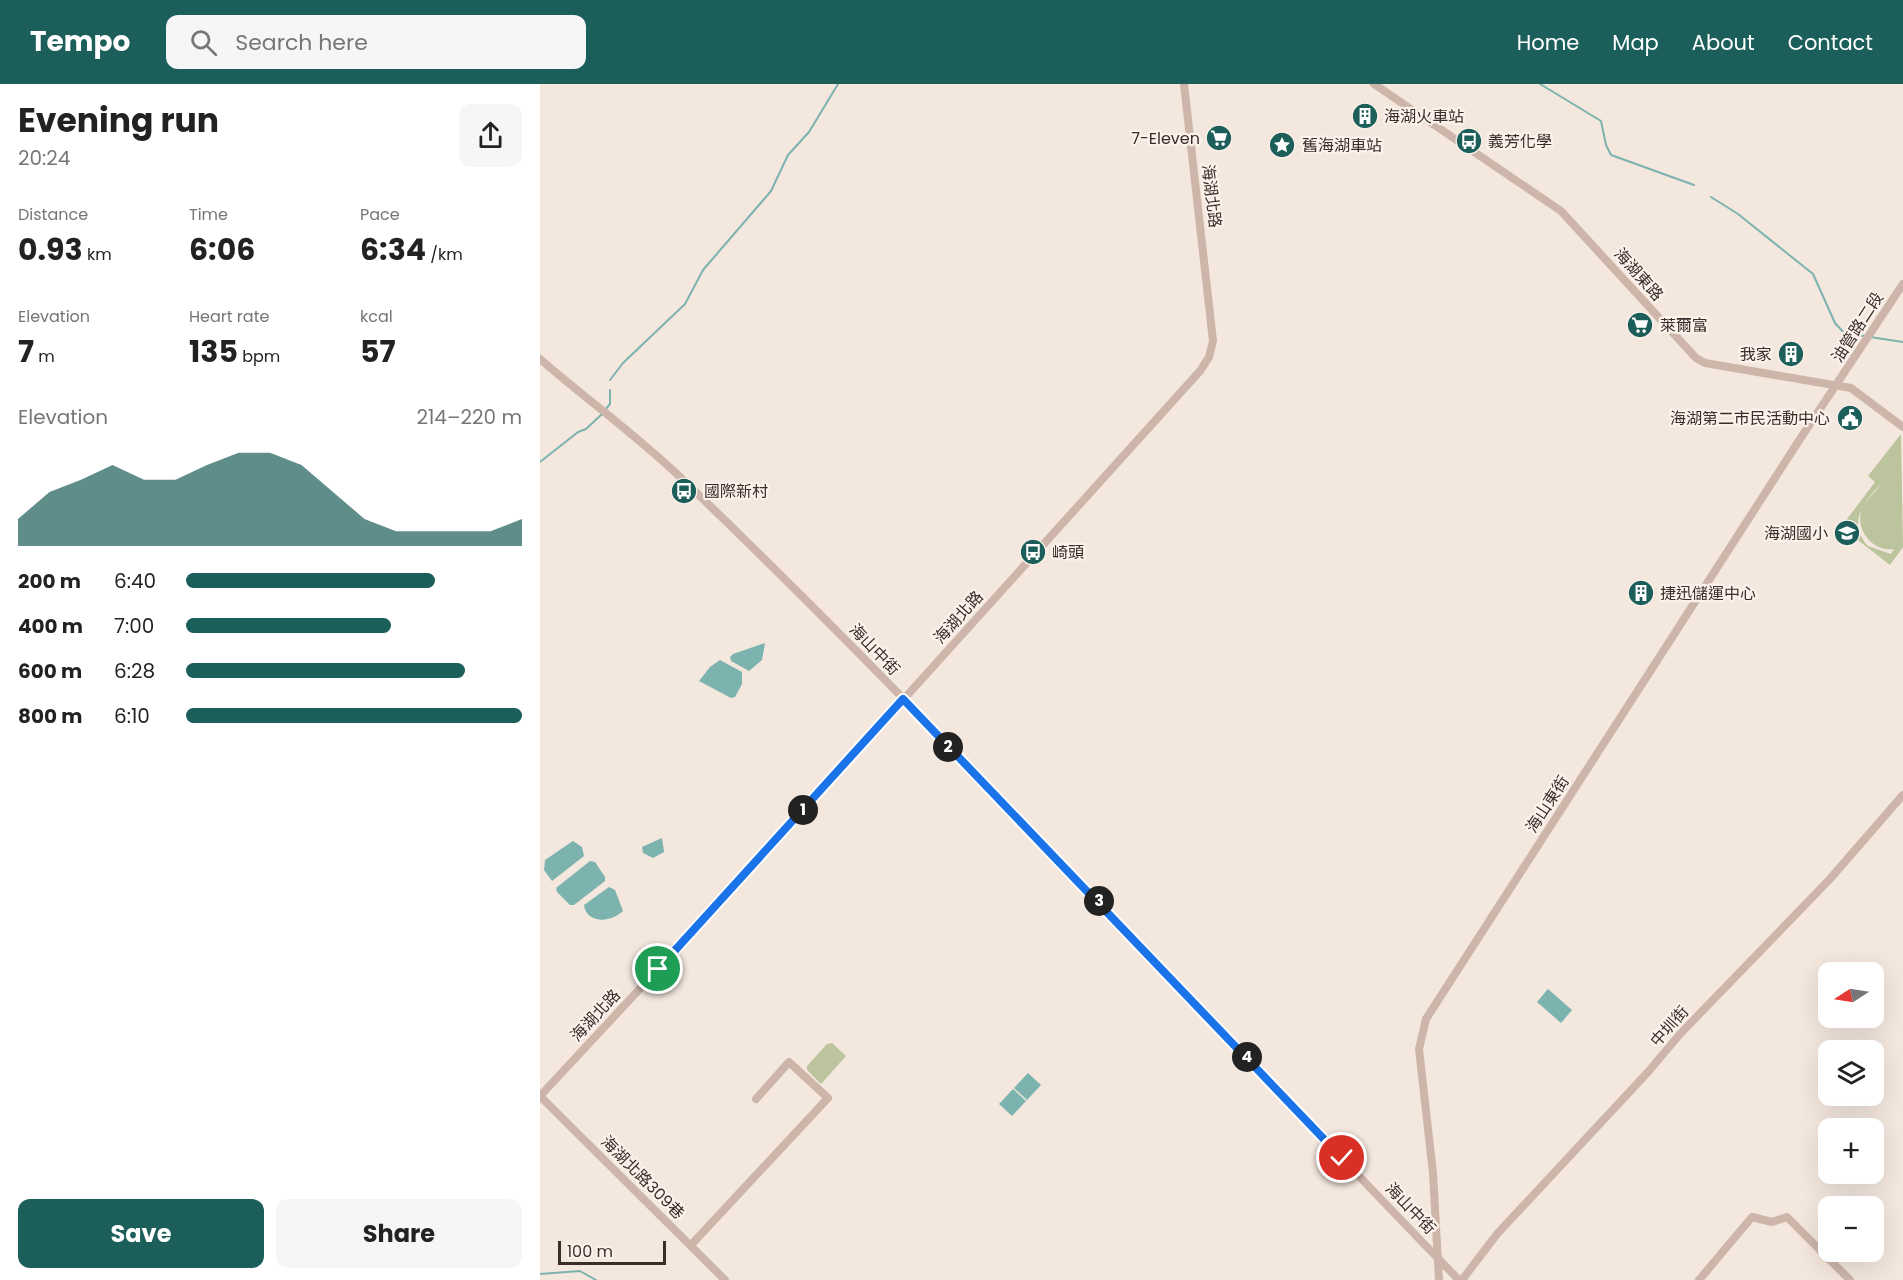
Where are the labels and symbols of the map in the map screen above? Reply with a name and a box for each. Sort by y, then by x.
building icon: 海湖火車站 [1350,101,1380,131]
place label: 海湖火車站 [1384,105,1464,128]
supermarket icon: 7-Eleven [1204,123,1234,153]
bus stop icon: 義芳化學 [1454,126,1484,156]
place label: 7-Eleven [1131,127,1200,150]
place icon: 舊海湖車站 [1267,130,1297,160]
place label: 義芳化學 [1488,130,1552,153]
place label: 舊海湖車站 [1302,134,1382,157]
street label: 海湖北路 [1196,163,1227,229]
street label: 海湖東路 [1609,243,1669,306]
street label: 油管路二段 [1826,287,1889,367]
supermarket icon: 萊爾富 [1625,310,1655,340]
place label: 萊爾富 [1660,314,1708,337]
building icon: 我家 [1776,339,1806,369]
place label: 我家 [1740,343,1772,366]
public building icon: 海湖第二市民活動中心 [1835,403,1865,433]
place label: 海湖第二市民活動中心 [1670,407,1830,430]
bus stop icon: 國際新村 [669,476,699,506]
place label: 國際新村 [704,480,768,503]
school or university icon: 海湖國小 [1832,518,1862,548]
place label: 海湖國小 [1764,522,1828,545]
bus stop icon: 崎頭 [1018,537,1048,567]
place label: 崎頭 [1052,541,1084,564]
building icon: 捷迅儲運中心 [1626,578,1656,608]
place label: 捷迅儲運中心 [1660,582,1756,605]
street label: 海湖北路 [928,586,988,649]
street label: 海山中街 [844,618,905,680]
pin: 2 [933,732,963,762]
street label: 海山東街 [1520,771,1574,837]
pin: 1 [788,795,818,825]
pin: 3 [1084,886,1114,916]
pin [632,943,683,994]
north arrow [1818,962,1884,1028]
street label: 海湖北路 [565,984,626,1047]
street label: 中圳街 [1645,1001,1694,1052]
pin: 4 [1232,1042,1262,1072]
street label: 海湖北路309巷 [596,1130,690,1224]
pin [1316,1132,1367,1183]
street label: 海山中街 [1380,1177,1441,1239]
scale bar [558,1238,666,1266]

